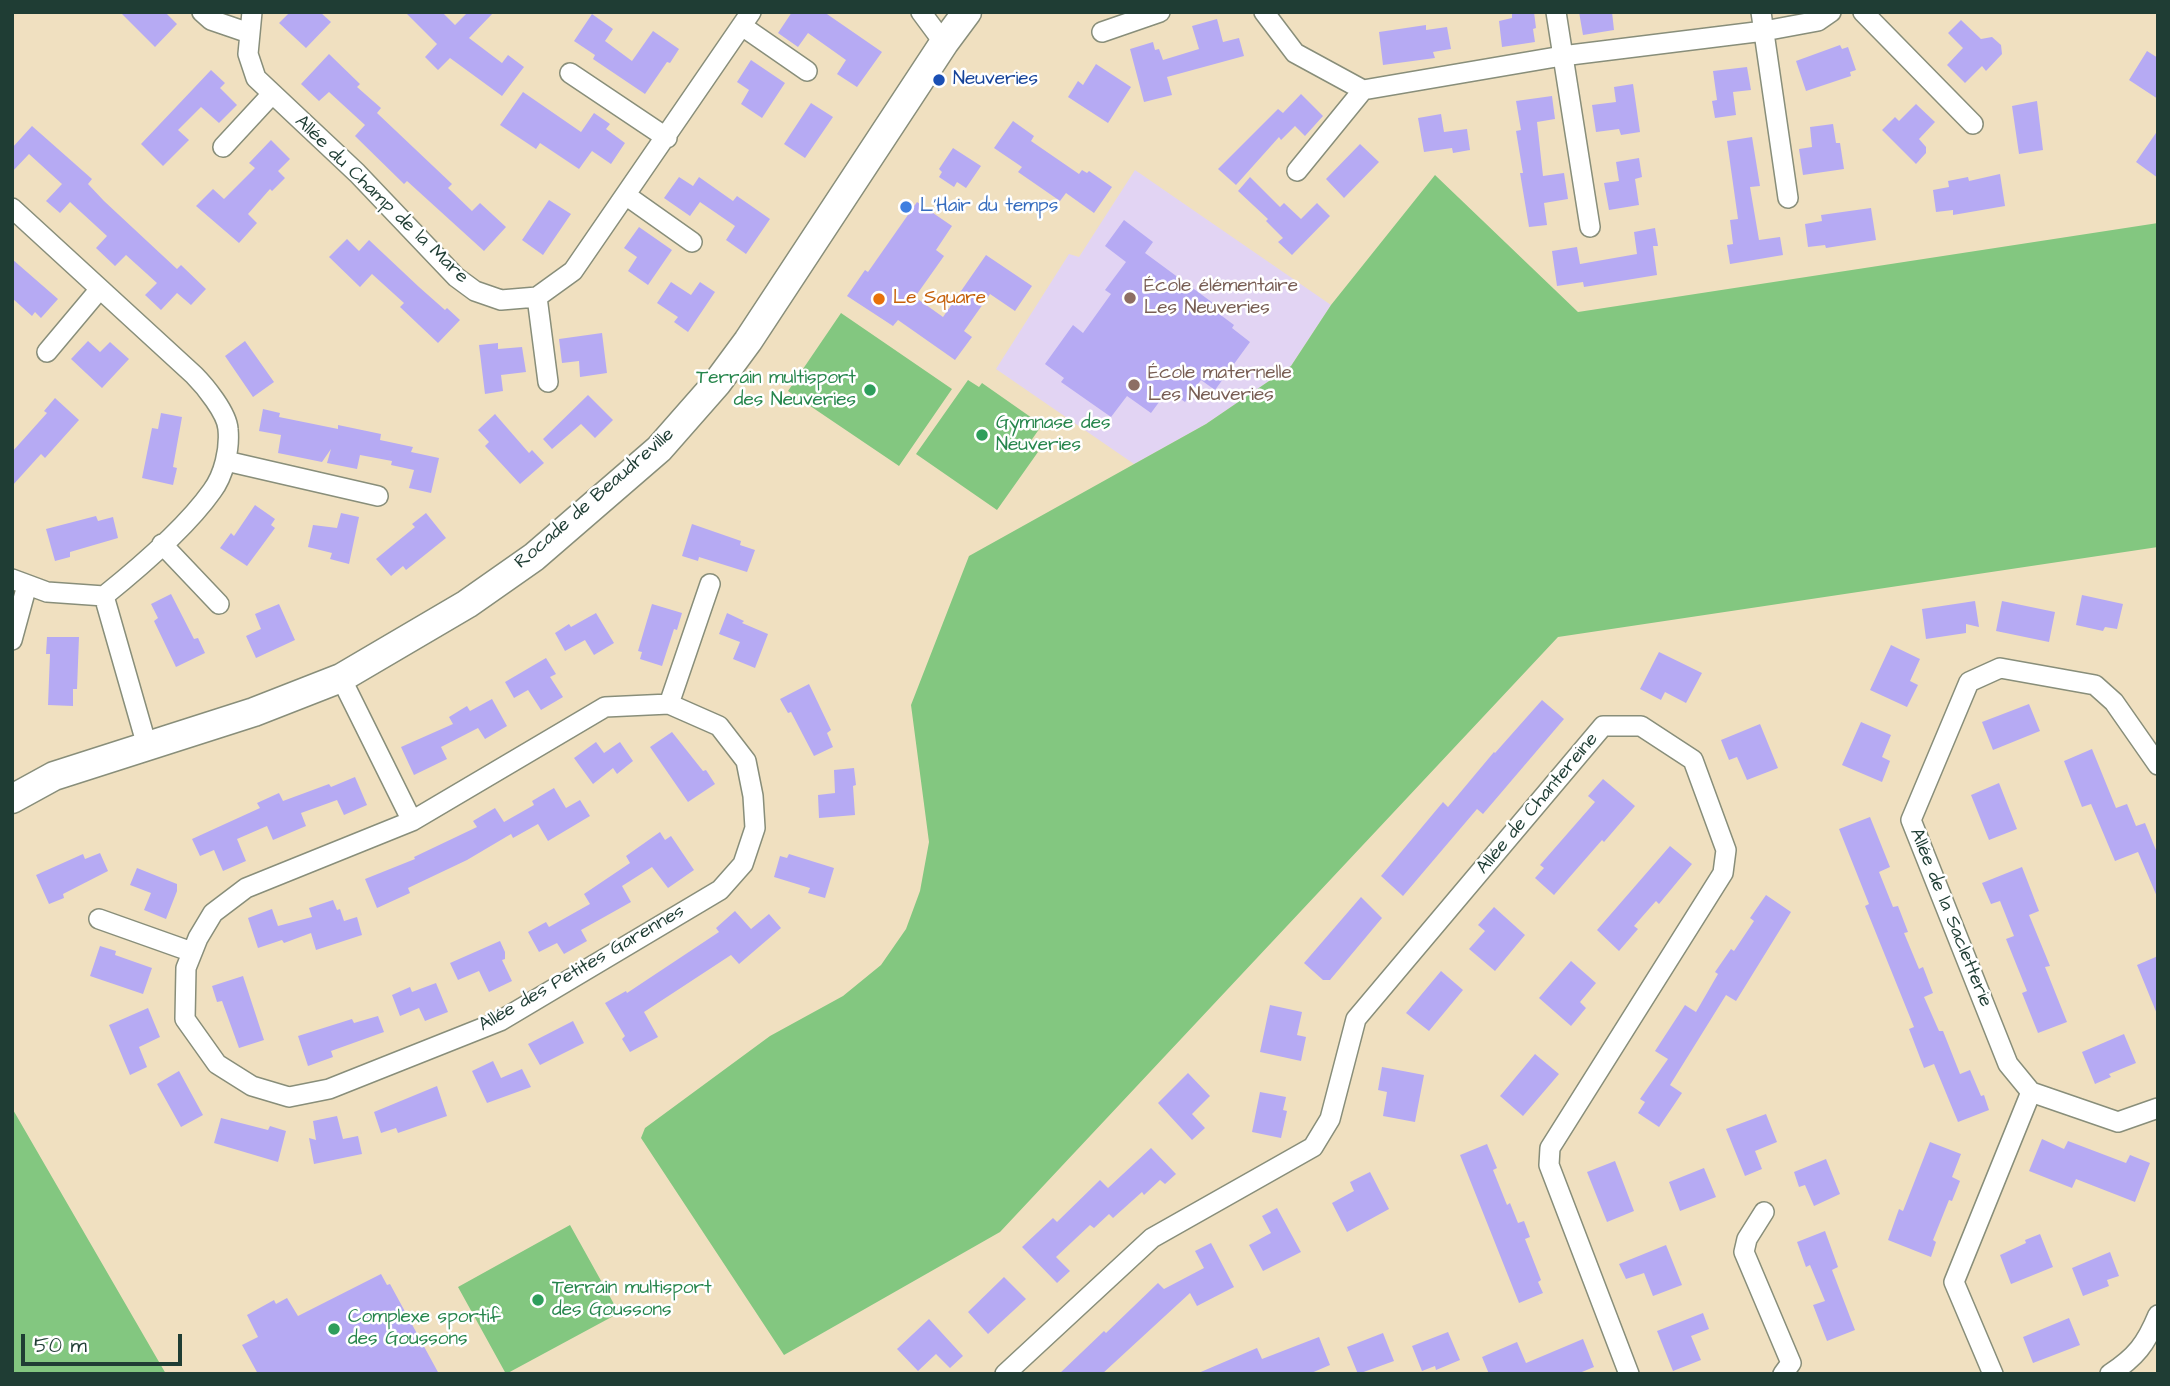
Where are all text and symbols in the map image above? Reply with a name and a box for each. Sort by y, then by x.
place label: Neuveries [953,69,1038,91]
marker: Neuveries [931,72,947,88]
street label: Allée du Champ de la Mare [289,111,473,289]
place label: L'Hair du temps [920,196,1058,218]
marker: L'Hair du temps [898,199,914,215]
place label: École élémentaire Les Neuveries [1144,276,1298,320]
place label: Le Square [893,288,986,310]
marker: École élémentaire Les Neuveries [1122,290,1138,306]
marker: Le Square [871,291,887,307]
place label: École maternelle Les Neuveries [1148,363,1292,407]
place label: Terrain multisport des Neuveries [696,368,856,412]
marker: École maternelle Les Neuveries [1126,377,1142,393]
marker: Terrain multisport des Neuveries [862,382,878,398]
place label: Gymnase des Neuveries [996,413,1111,457]
street label: Rocade de Beaudreville [511,424,679,574]
marker: Gymnase des Neuveries [974,427,990,443]
street label: Allée de Chantereine [1472,729,1604,879]
street label: Allée de la Sacletterie [1904,825,1996,1011]
street label: Allée des Petites Garennes [475,901,689,1037]
place label: Terrain multisport des Goussons [552,1278,712,1322]
marker: Terrain multisport des Goussons [530,1292,546,1308]
place label: Complexe sportif des Goussons [348,1307,501,1351]
scale bar [24,1320,186,1364]
marker: Complexe sportif des Goussons [326,1321,342,1337]
text: 50 m [34,1331,87,1360]

